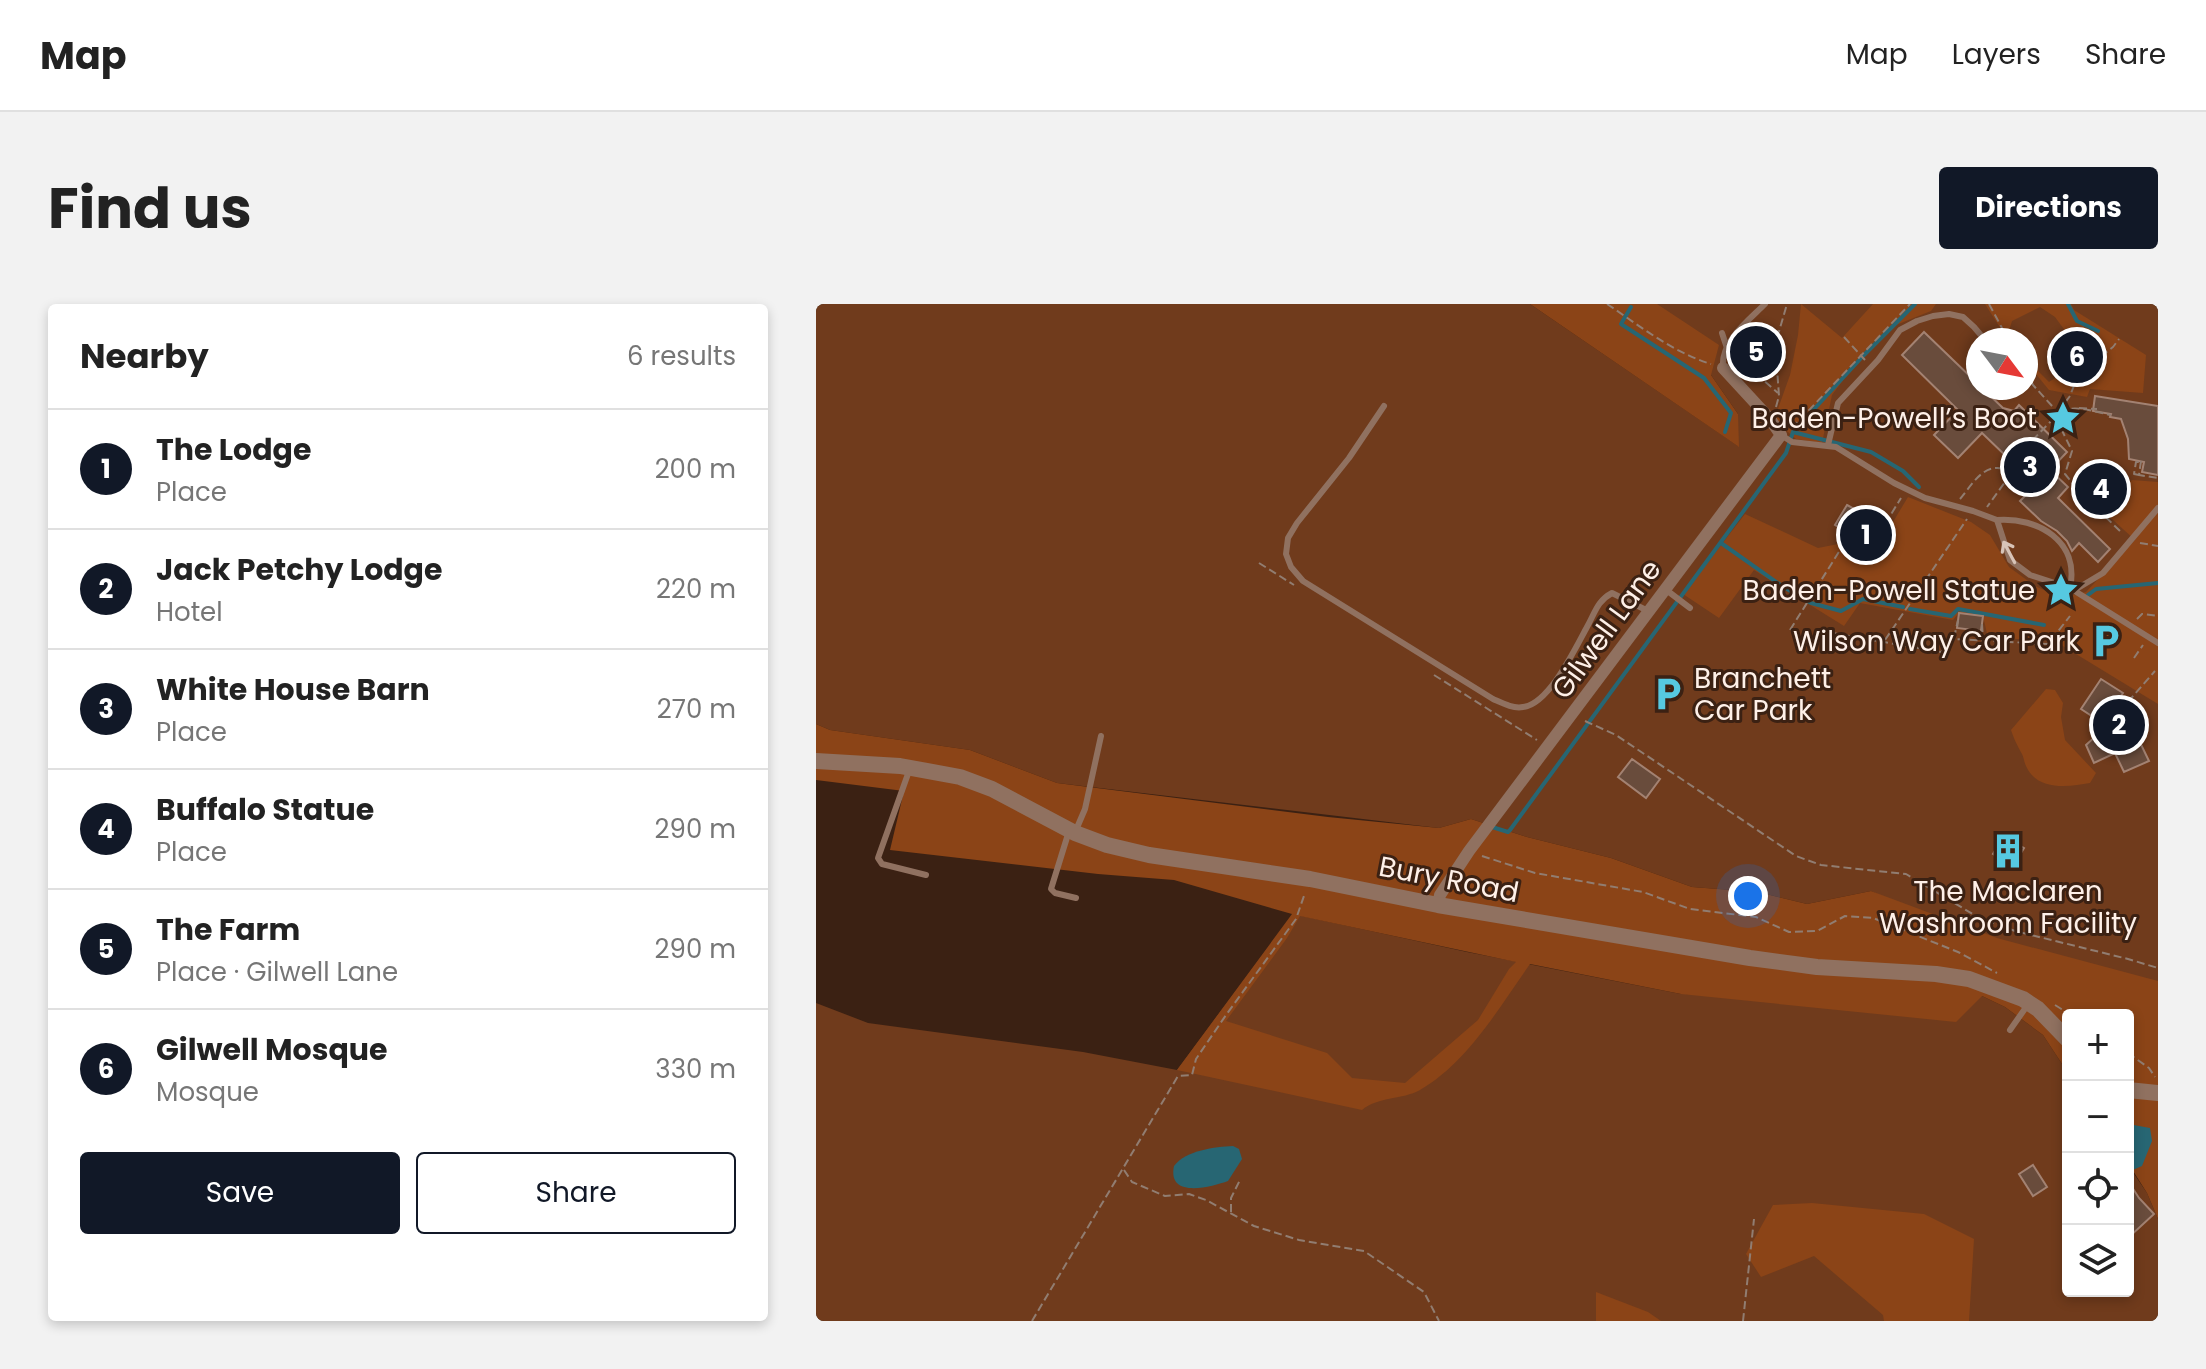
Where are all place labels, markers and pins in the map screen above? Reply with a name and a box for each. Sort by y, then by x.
pin: 5 [1730,322,1782,382]
pin: 6 [2051,327,2103,387]
place label: Baden-Powell’s Boot [1752,399,2037,438]
place icon: Baden-Powell’s Boot [2044,399,2082,437]
pin: 3 [2004,437,2056,497]
pin: 4 [2075,459,2127,519]
pin: 1 [1840,505,1892,565]
place label: Baden-Powell Statue [1743,571,2035,610]
place icon: Baden-Powell Statue [2042,571,2080,609]
place label: Wilson Way Car Park [1793,622,2081,661]
parking icon: Wilson Way Car Park [2087,622,2125,660]
place label: Branchett Car Park [1694,659,1831,730]
parking icon: Branchett Car Park [1649,675,1687,713]
pin: 2 [2093,695,2145,755]
building icon: The Maclaren Washroom Facility [1989,832,2027,870]
place label: The Maclaren Washroom Facility [1879,872,2137,943]

